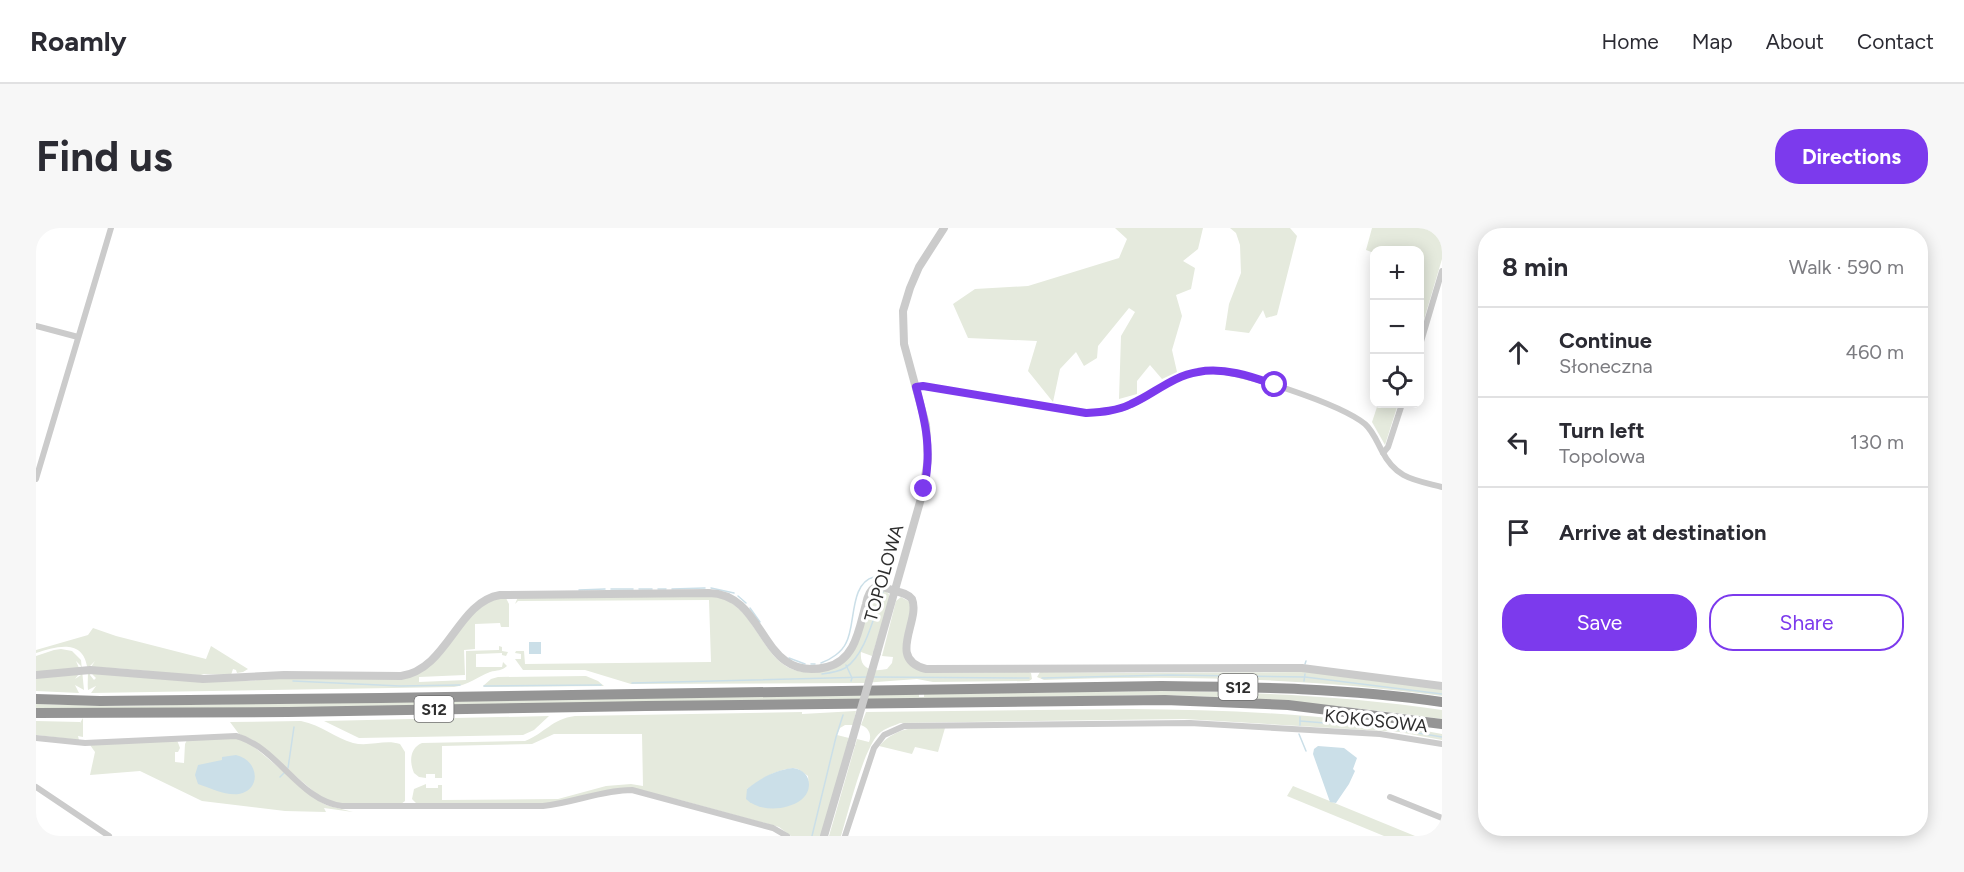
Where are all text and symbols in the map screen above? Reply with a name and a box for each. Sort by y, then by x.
text: Roamly [30,24,127,58]
text: Home [1602,29,1659,54]
text: Map [1692,29,1733,54]
text: About [1766,29,1824,54]
text: Contact [1857,29,1934,54]
button: Directions [1775,129,1928,184]
text: Find us [36,131,173,182]
map controls [1370,246,1424,408]
button: + [1370,246,1424,300]
text: 8 min [1502,251,1568,283]
text: Walk · 590 m [1789,255,1904,279]
button: − [1370,300,1424,354]
text: Continue [1559,327,1652,354]
icon: ahead [1502,336,1535,369]
text: 460 m [1845,340,1904,364]
button: locate [1370,354,1424,408]
text: Słoneczna [1559,354,1653,378]
route start [1261,371,1287,397]
text: Turn left [1559,417,1645,444]
icon: left [1502,426,1535,459]
text: 130 m [1850,430,1904,454]
text: Topolowa [1559,444,1645,468]
route end [910,475,936,501]
icon: arrive [1502,516,1535,549]
text: Arrive at destination [1559,519,1767,546]
street label: TOPOLOWA [860,522,908,624]
button: Save [1502,594,1697,651]
button: Share [1709,594,1904,651]
road number: S12 [1218,674,1258,700]
road number: S12 [414,696,454,722]
street label: KOKOSOWA [1323,705,1429,737]

